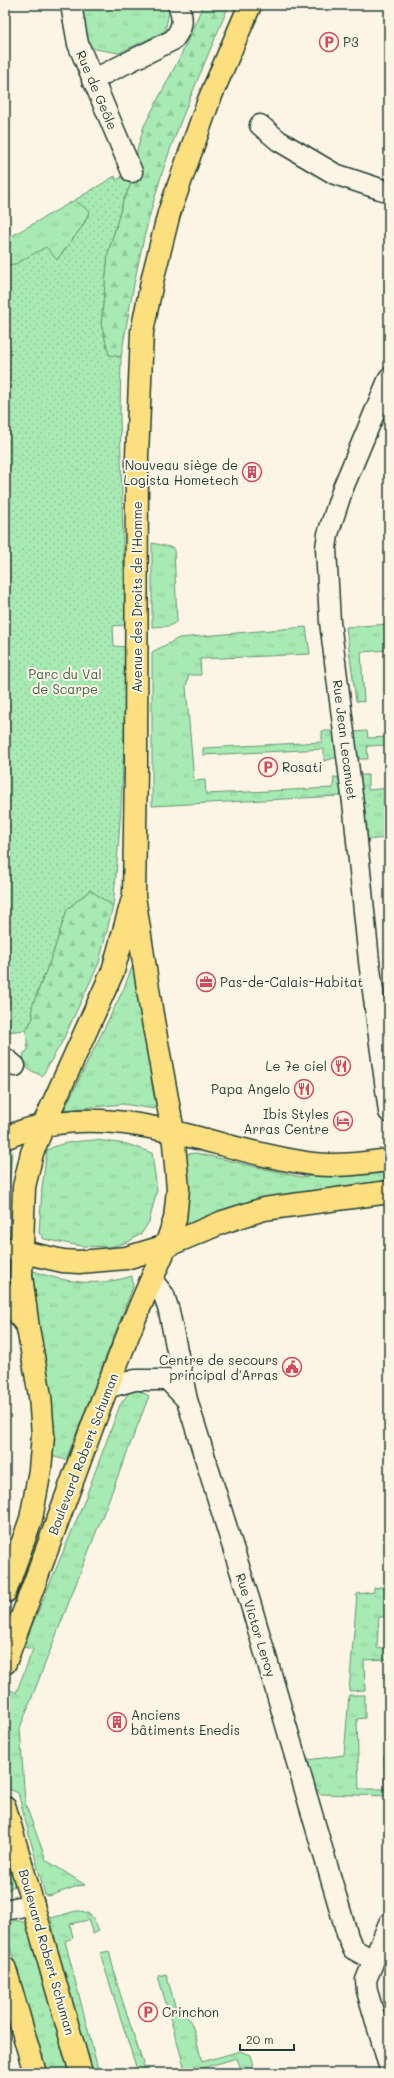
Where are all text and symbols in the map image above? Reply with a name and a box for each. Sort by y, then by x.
parking icon: P3 [318,31,340,53]
place label: P3 [343,33,359,50]
street label: Rue de Geôle [73,47,122,132]
place label: Nouveau siège de Logista Hometech [124,456,238,488]
building icon: Nouveau siège de Logista Hometech [241,461,263,483]
street label: Avenue des Droits de l'Homme [128,501,145,693]
park label: Parc du Val de Scarpe [28,665,102,697]
street label: Rue Jean Lecanuet [330,679,361,801]
parking icon: Rosati [257,756,279,778]
place label: Rosati [282,758,322,775]
office icon: Pas-de-Calais-Habitat [195,971,217,993]
place label: Pas-de-Calais-Habitat [220,973,364,990]
restaurant icon: Le 7e ciel [330,1055,352,1077]
place label: Le 7e ciel [266,1057,327,1074]
restaurant icon: Papa Angelo [293,1078,315,1100]
place label: Papa Angelo [211,1080,290,1097]
place label: Ibis Styles Arras Centre [244,1105,329,1137]
hotel icon: Ibis Styles Arras Centre [332,1110,354,1132]
place label: Centre de secours principal d'Arras [159,1351,278,1383]
public building icon: Centre de secours principal d'Arras [281,1356,303,1378]
street label: Boulevard Robert Schuman [44,1371,121,1537]
street label: Rue Victor Leroy [233,1571,280,1679]
place label: Anciens bâtiments Enedis [131,1706,240,1738]
building icon: Anciens bâtiments Enedis [106,1711,128,1733]
street label: Boulevard Robert Schuman [16,1867,79,2037]
parking icon: Crinchon [137,2001,159,2023]
place label: Crinchon [162,2003,219,2020]
scale bar [240,2026,294,2052]
text: 20 m [246,2031,274,2047]

